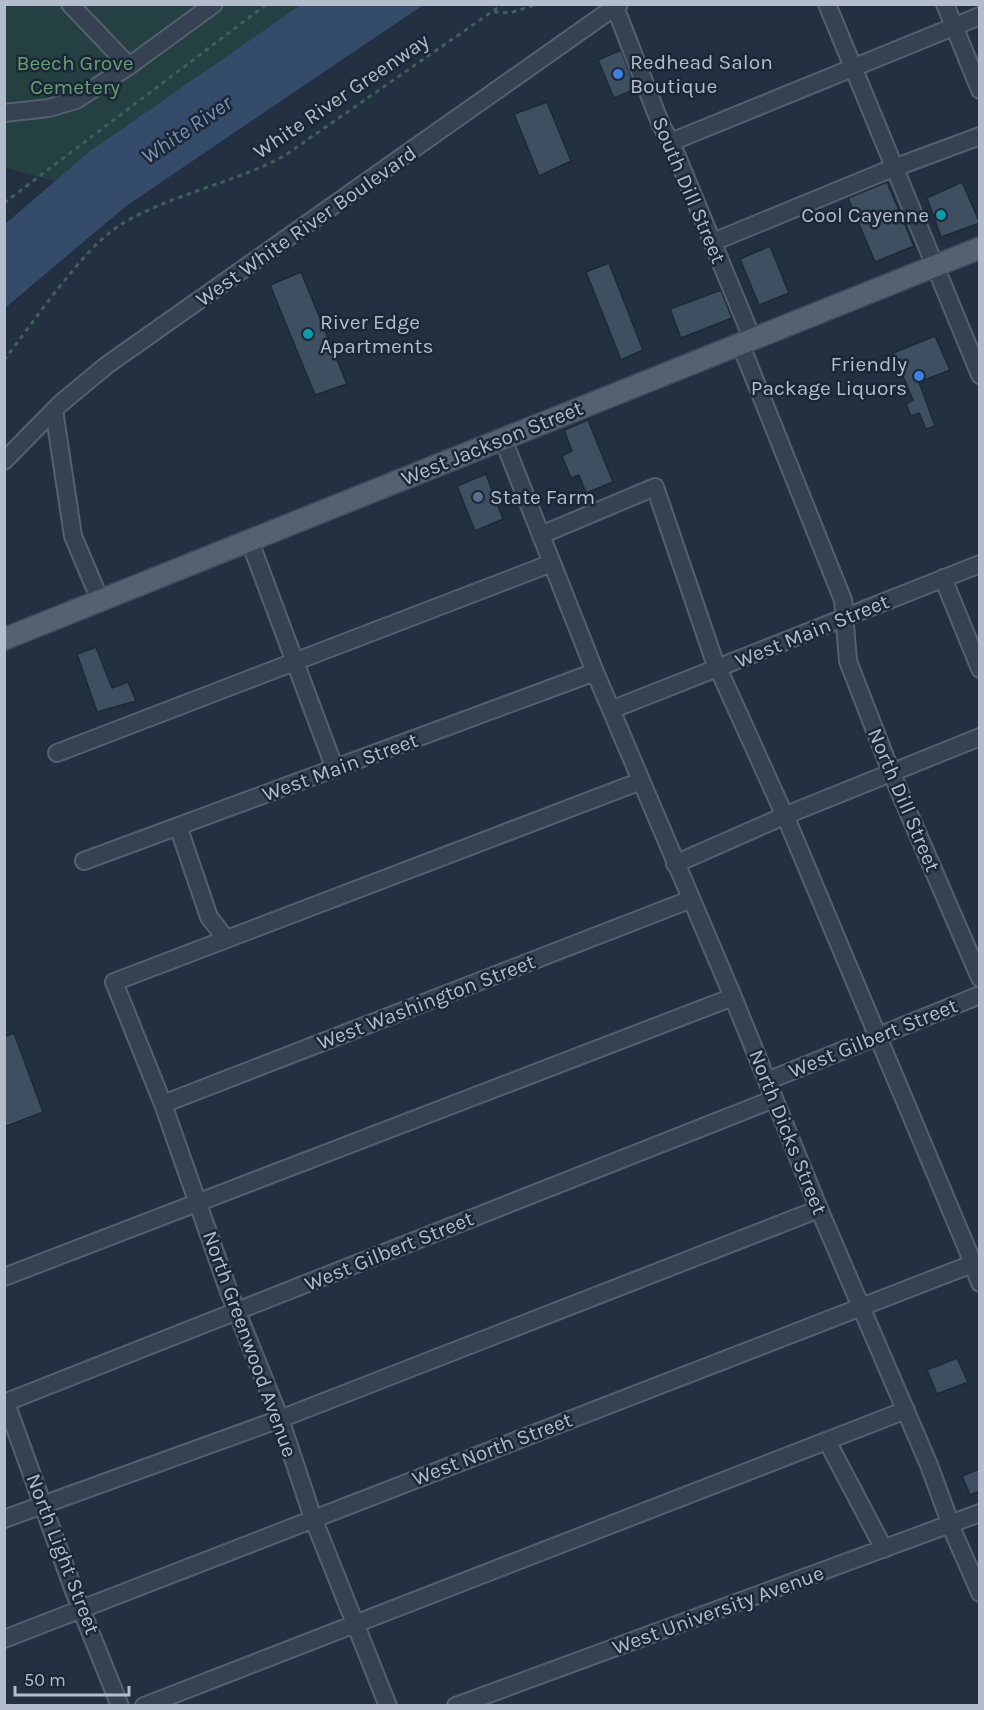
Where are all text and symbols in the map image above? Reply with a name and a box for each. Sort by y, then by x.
street label: White River Greenway [249,28,433,164]
place label: Redhead Salon Boutique [630,50,773,98]
park label: Beech Grove Cemetery [16,51,134,99]
marker: Redhead Salon Boutique [611,67,625,81]
water label: White River [136,89,238,170]
street label: South Dill Street [647,113,731,267]
street label: West White River Boulevard [191,141,421,311]
place label: Cool Cayenne [801,203,929,227]
marker: Cool Cayenne [934,208,948,222]
place label: River Edge Apartments [320,310,433,358]
marker: River Edge Apartments [301,327,315,341]
place label: Friendly Package Liquors [751,352,907,400]
marker: Friendly Package Liquors [912,369,926,383]
street label: West Jackson Street [398,396,586,490]
place label: State Farm [490,485,595,509]
marker: State Farm [471,490,485,504]
street label: West Main Street [732,589,892,673]
street label: North Dill Street [863,725,945,875]
street label: West Main Street [259,728,421,806]
street label: West Washington Street [314,949,539,1055]
street label: West Gilbert Street [785,993,961,1083]
street label: North Dicks Street [744,1046,832,1218]
street label: West Gilbert Street [301,1206,477,1296]
street label: North Greenwood Avenue [198,1228,302,1460]
street label: West North Street [409,1407,575,1491]
street label: North Light Street [21,1470,105,1638]
street label: West University Avenue [609,1561,827,1659]
scale bar [15,1659,129,1697]
text: 50 m [24,1669,66,1691]

